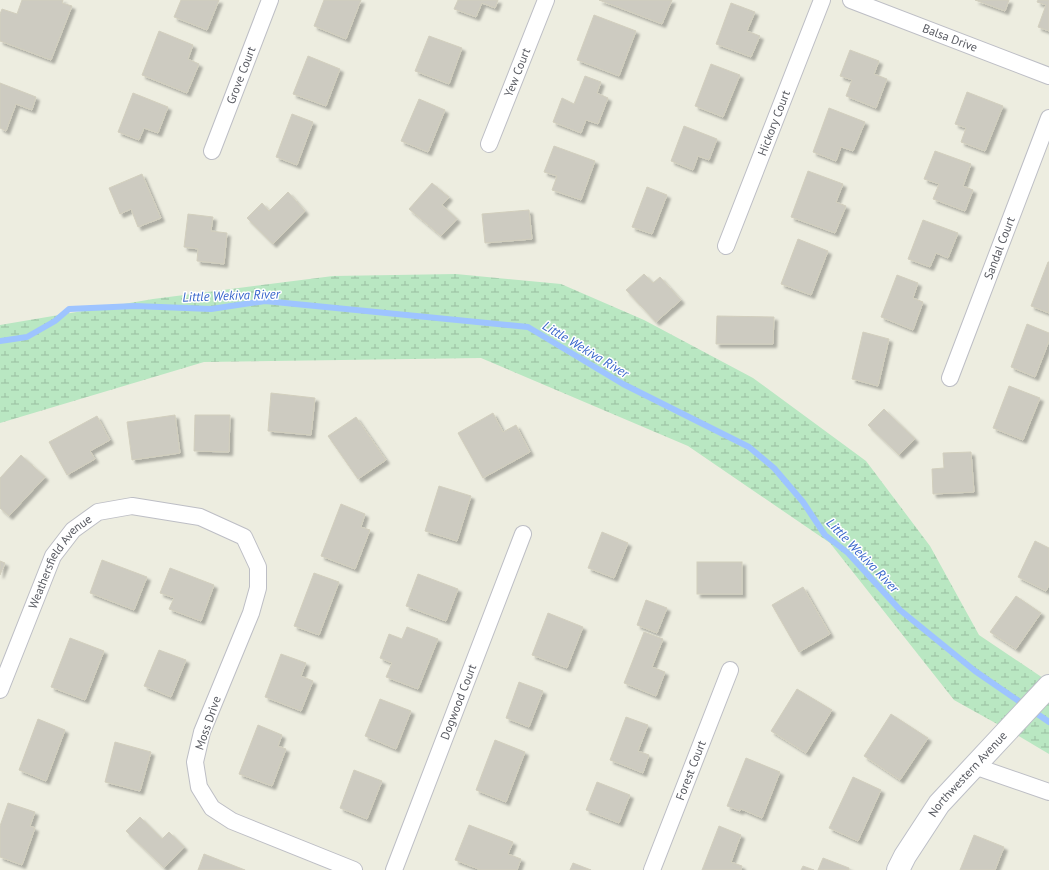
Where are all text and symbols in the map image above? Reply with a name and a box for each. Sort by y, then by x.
street label: Balsa Drive [921,20,980,55]
street label: Grove Court [223,44,258,106]
street label: Yew Court [500,46,533,99]
street label: Hickory Court [754,88,793,158]
street label: Sandal Court [980,214,1018,281]
water label: Little Wekiva River [182,285,281,306]
water label: Little Wekiva River [540,317,633,382]
street label: Weathersfield Avenue [25,511,94,611]
water label: Little Wekiva River [823,514,903,597]
street label: Dogwood Court [437,662,479,742]
street label: Moss Drive [191,694,224,752]
street label: Northwestern Avenue [925,728,1010,820]
street label: Forest Court [672,738,709,802]

